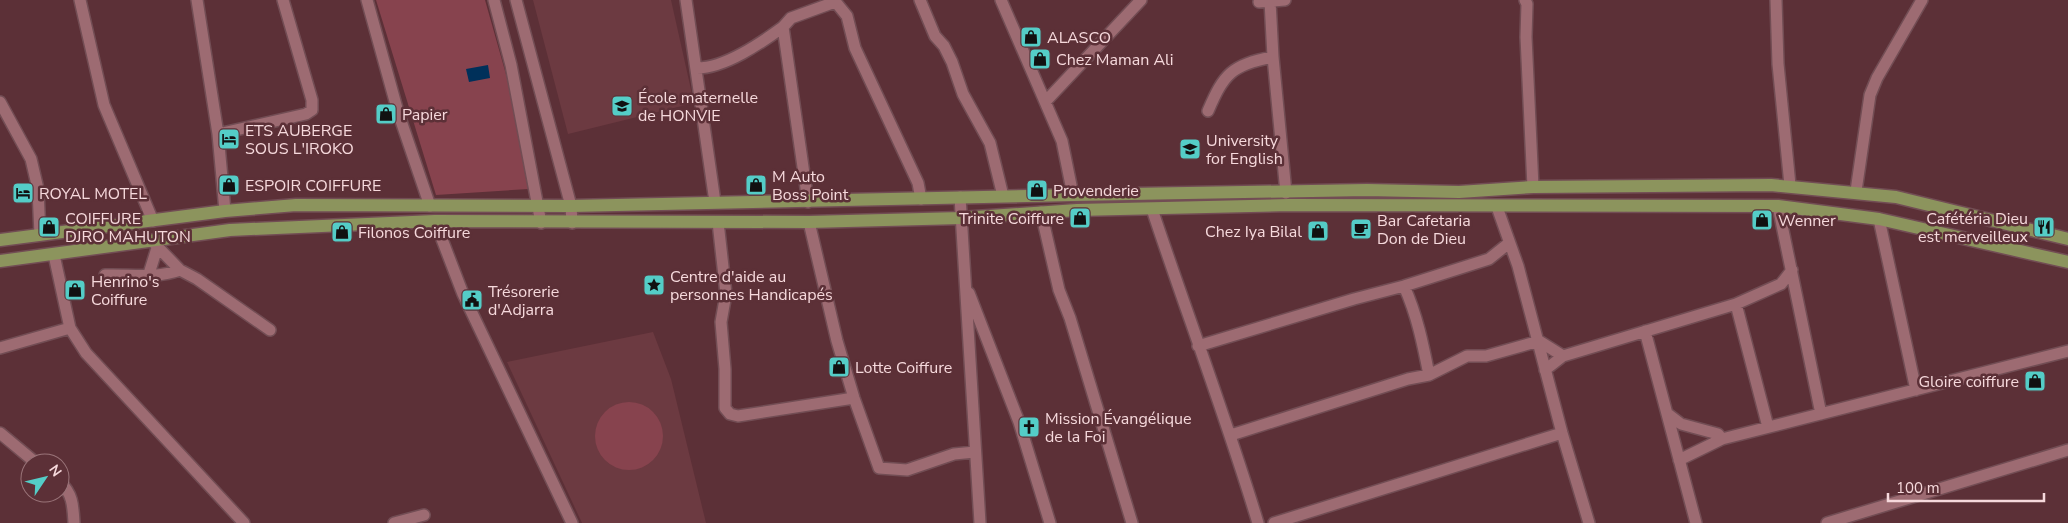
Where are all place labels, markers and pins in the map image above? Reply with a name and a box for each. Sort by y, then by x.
shop icon: ALASCO [1019,25,1043,49]
place label: ALASCO [1047,27,1111,49]
shop icon: Chez Maman Ali [1028,47,1052,71]
place label: Chez Maman Ali [1056,49,1174,71]
place label: École maternelle de HONVIE [638,87,758,127]
school or university icon: École maternelle de HONVIE [610,94,634,118]
shop icon: Papier [374,102,398,126]
place label: Papier [402,104,448,126]
place label: ETS AUBERGE SOUS L'IROKO [245,120,354,160]
hotel icon: ETS AUBERGE SOUS L'IROKO [217,127,241,151]
place label: University for English [1206,130,1283,170]
school or university icon: University for English [1178,137,1202,161]
place label: M Auto Boss Point [772,166,849,206]
shop icon: ESPOIR COIFFURE [217,173,241,197]
shop icon: M Auto Boss Point [744,173,768,197]
place label: ESPOIR COIFFURE [245,175,381,197]
shop icon: Provenderie [1025,178,1049,202]
place label: Provenderie [1053,180,1139,202]
hotel icon: ROYAL MOTEL [11,181,35,205]
place label: ROYAL MOTEL [39,183,147,205]
shop icon: Trinite Coiffure [1068,206,1092,230]
place label: COIFFURE DJRO MAHUTON [65,208,191,248]
place label: Trinite Coiffure [959,208,1064,230]
shop icon: Wenner [1750,208,1774,232]
place label: Cafétéria Dieu est merveilleux [1918,208,2029,248]
place label: Bar Cafetaria Don de Dieu [1377,210,1471,250]
place label: Wenner [1778,210,1836,232]
shop icon: COIFFURE DJRO MAHUTON [37,215,61,239]
restaurant icon: Cafétéria Dieu est merveilleux [2032,215,2056,239]
cafe icon: Bar Cafetaria Don de Dieu [1349,217,1373,241]
shop icon: Chez Iya Bilal [1306,219,1330,243]
shop icon: Filonos Coiffure [330,220,354,244]
place label: Chez Iya Bilal [1205,221,1302,243]
place label: Filonos Coiffure [358,222,470,244]
place label: Centre d'aide au personnes Handicapés [670,266,833,306]
place label: Henrino's Coiffure [91,271,159,311]
place icon: Centre d'aide au personnes Handicapés [642,273,666,297]
shop icon: Henrino's Coiffure [63,278,87,302]
place label: Trésorerie d'Adjarra [488,281,559,321]
public building icon: Trésorerie d'Adjarra [460,288,484,312]
shop icon: Lotte Coiffure [827,355,851,379]
place label: Lotte Coiffure [855,357,952,379]
shop icon: Gloire coiffure [2023,369,2047,393]
place label: Gloire coiffure [1919,371,2019,393]
place label: Mission Évangélique de la Foi [1045,408,1192,448]
church icon: Mission Évangélique de la Foi [1017,415,1041,439]

